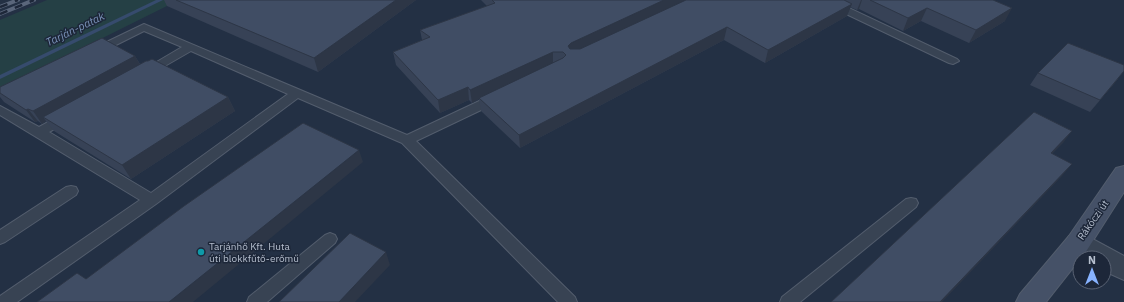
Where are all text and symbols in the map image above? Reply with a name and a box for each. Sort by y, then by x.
water label: Tarján-patak [43,9,107,49]
street label: Rákóczi út [1074,197,1112,243]
place label: Tarjánhő Kft. Huta úti blokkfűtő-erőmű [209,240,299,265]
marker: Tarjánhő Kft. Huta úti blokkfűtő-erőmű [196,247,206,257]
north arrow [1072,250,1112,290]
text: N [1088,253,1096,267]

